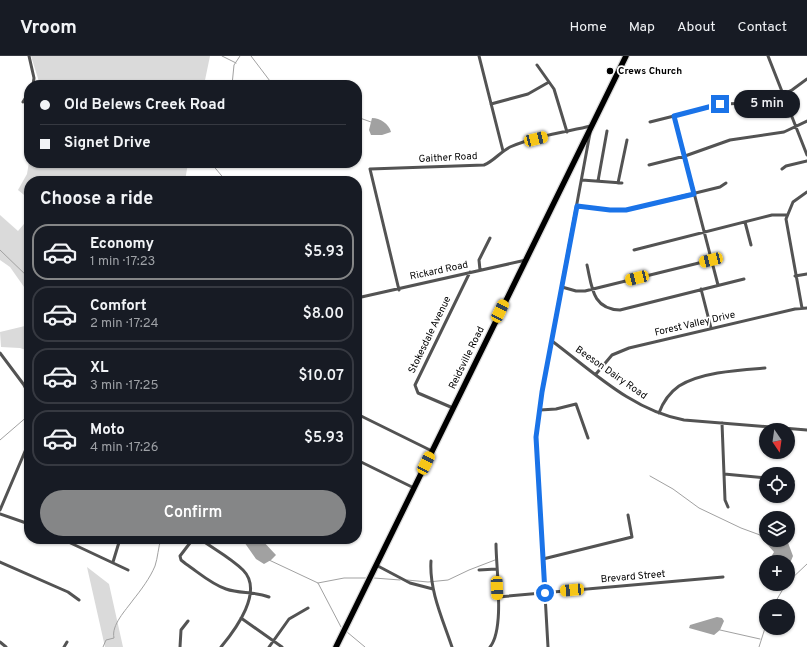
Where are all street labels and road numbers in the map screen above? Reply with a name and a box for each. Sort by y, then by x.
street label: Gaither Road [418,150,478,166]
street label: Rickard Road [409,258,469,284]
street label: Stokesdale Avenue [406,294,454,376]
street label: Forest Valley Drive [653,308,737,340]
street label: Reidsville Road [446,324,488,392]
street label: Beeson Dairy Road [573,343,649,403]
street label: Brevard Street [600,568,666,586]

